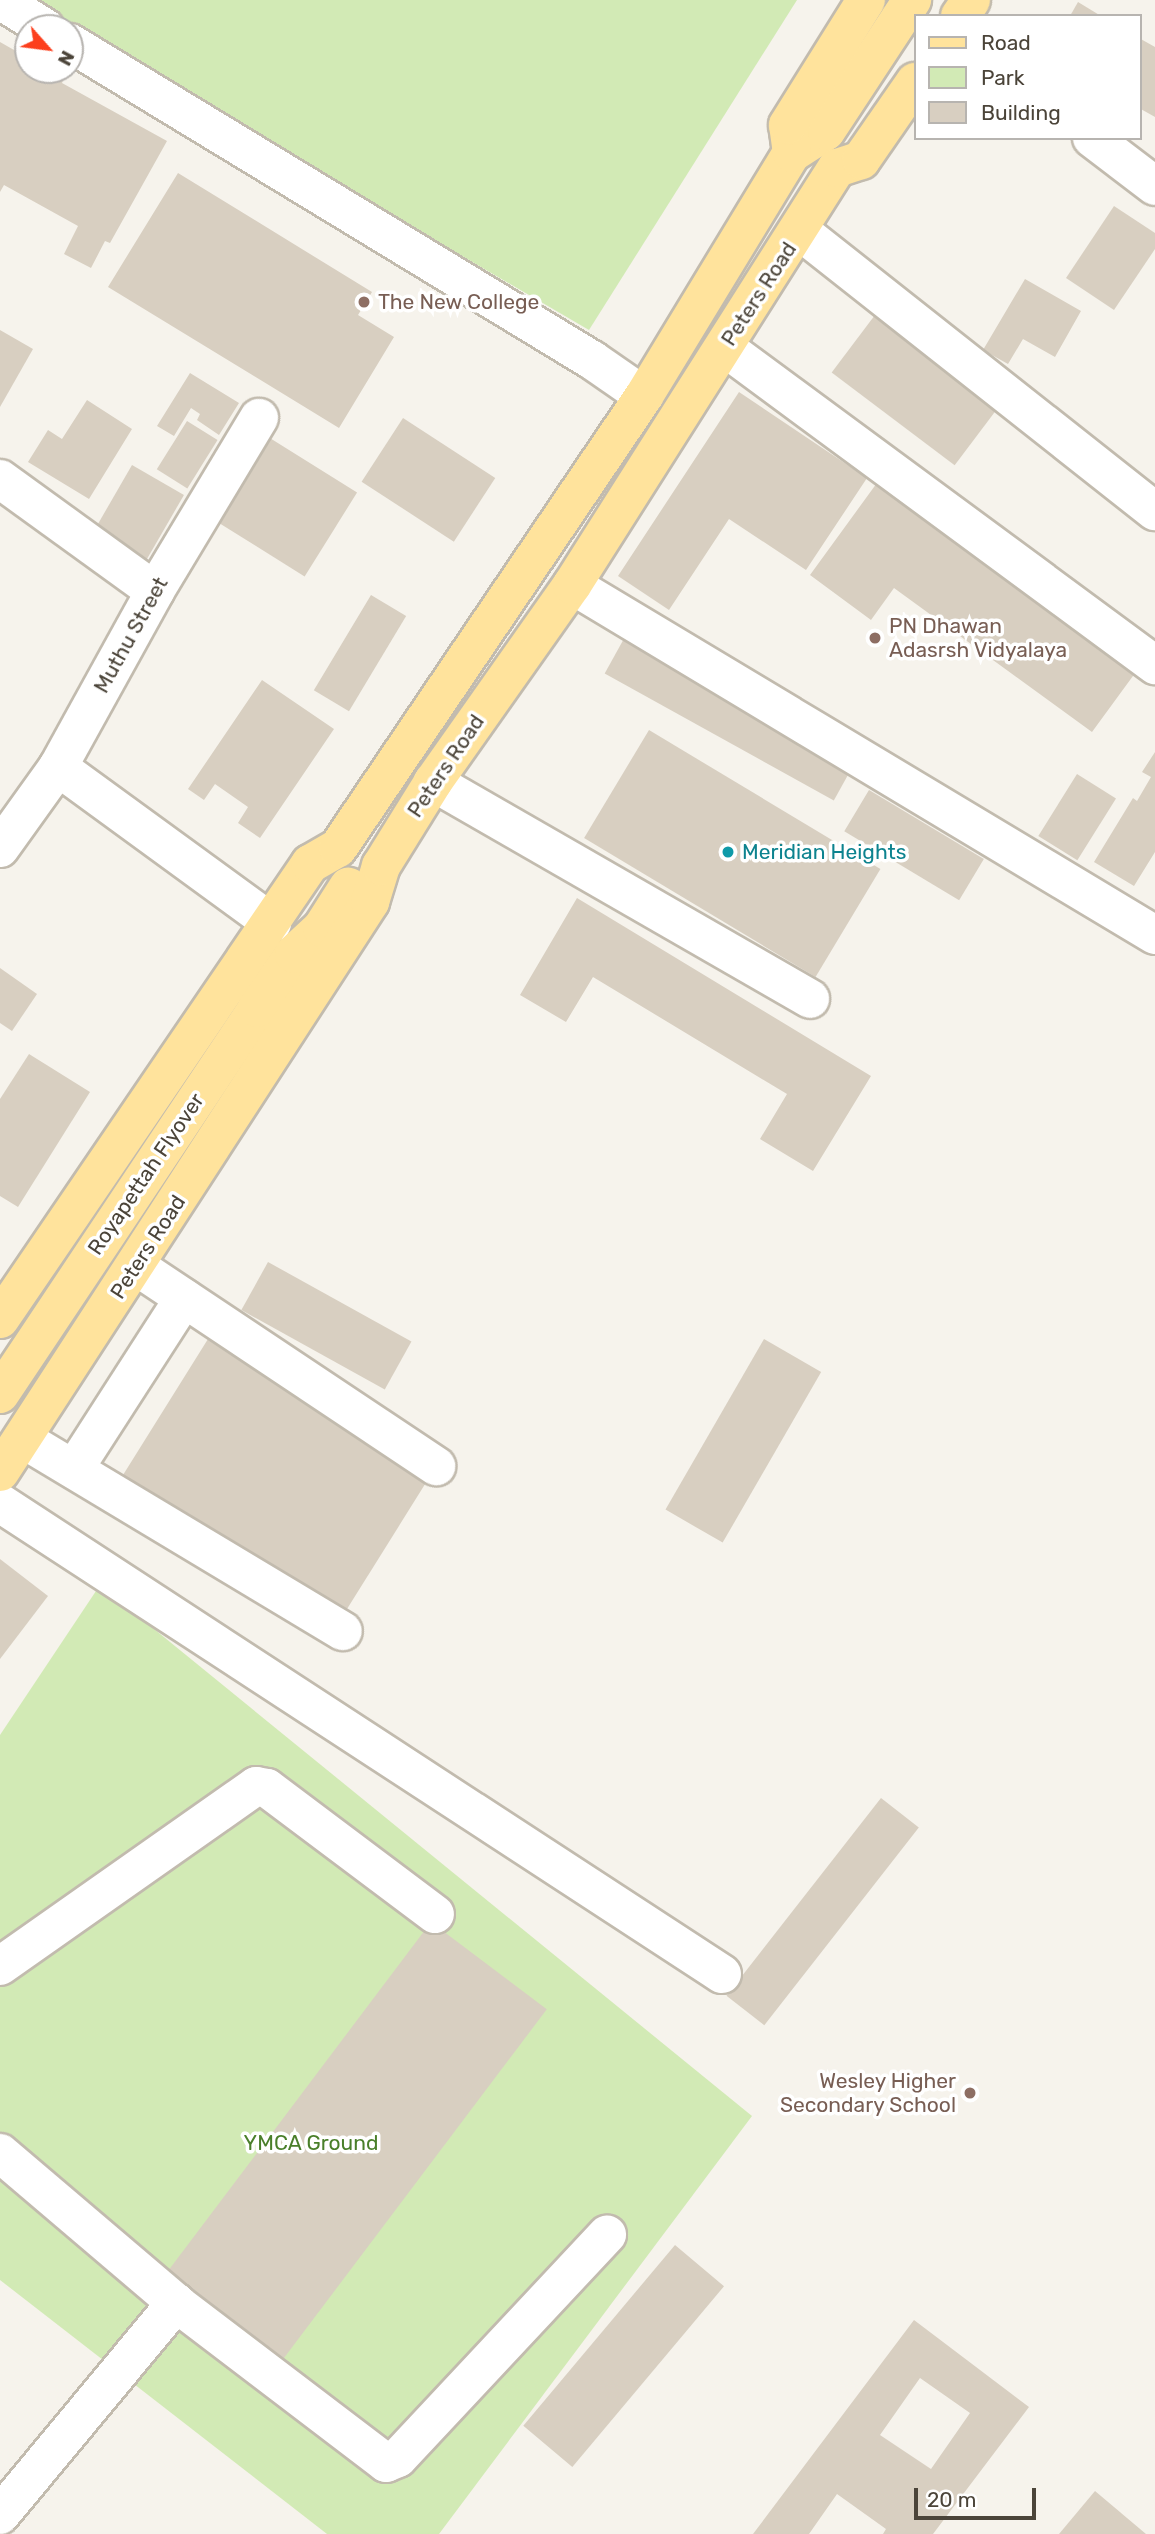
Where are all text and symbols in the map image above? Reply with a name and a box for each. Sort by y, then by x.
north arrow [14,14,84,84]
legend [914,14,1141,140]
text: Road [981,30,1031,55]
text: N [53,47,80,70]
text: Park [981,65,1025,90]
text: Building [981,100,1061,125]
street label: Peters Road [716,237,802,351]
place label: The New College [378,289,540,315]
marker: The New College [356,294,372,310]
street label: Muthu Street [89,573,173,697]
place label: PN Dhawan Adasrsh Vidyalaya [889,613,1068,663]
marker: PN Dhawan Adasrsh Vidyalaya [867,630,883,646]
street label: Peters Road [402,710,490,822]
place label: Meridian Heights [742,839,906,865]
marker: Meridian Heights [720,844,736,860]
street label: Royapettah Flyover [83,1088,209,1260]
street label: Peters Road [105,1190,191,1304]
place label: Wesley Higher Secondary School [779,2068,956,2118]
marker: Wesley Higher Secondary School [962,2085,978,2101]
park label: YMCA Ground [243,2130,379,2156]
scale bar [917,2474,1040,2518]
text: 20 m [927,2487,976,2512]

